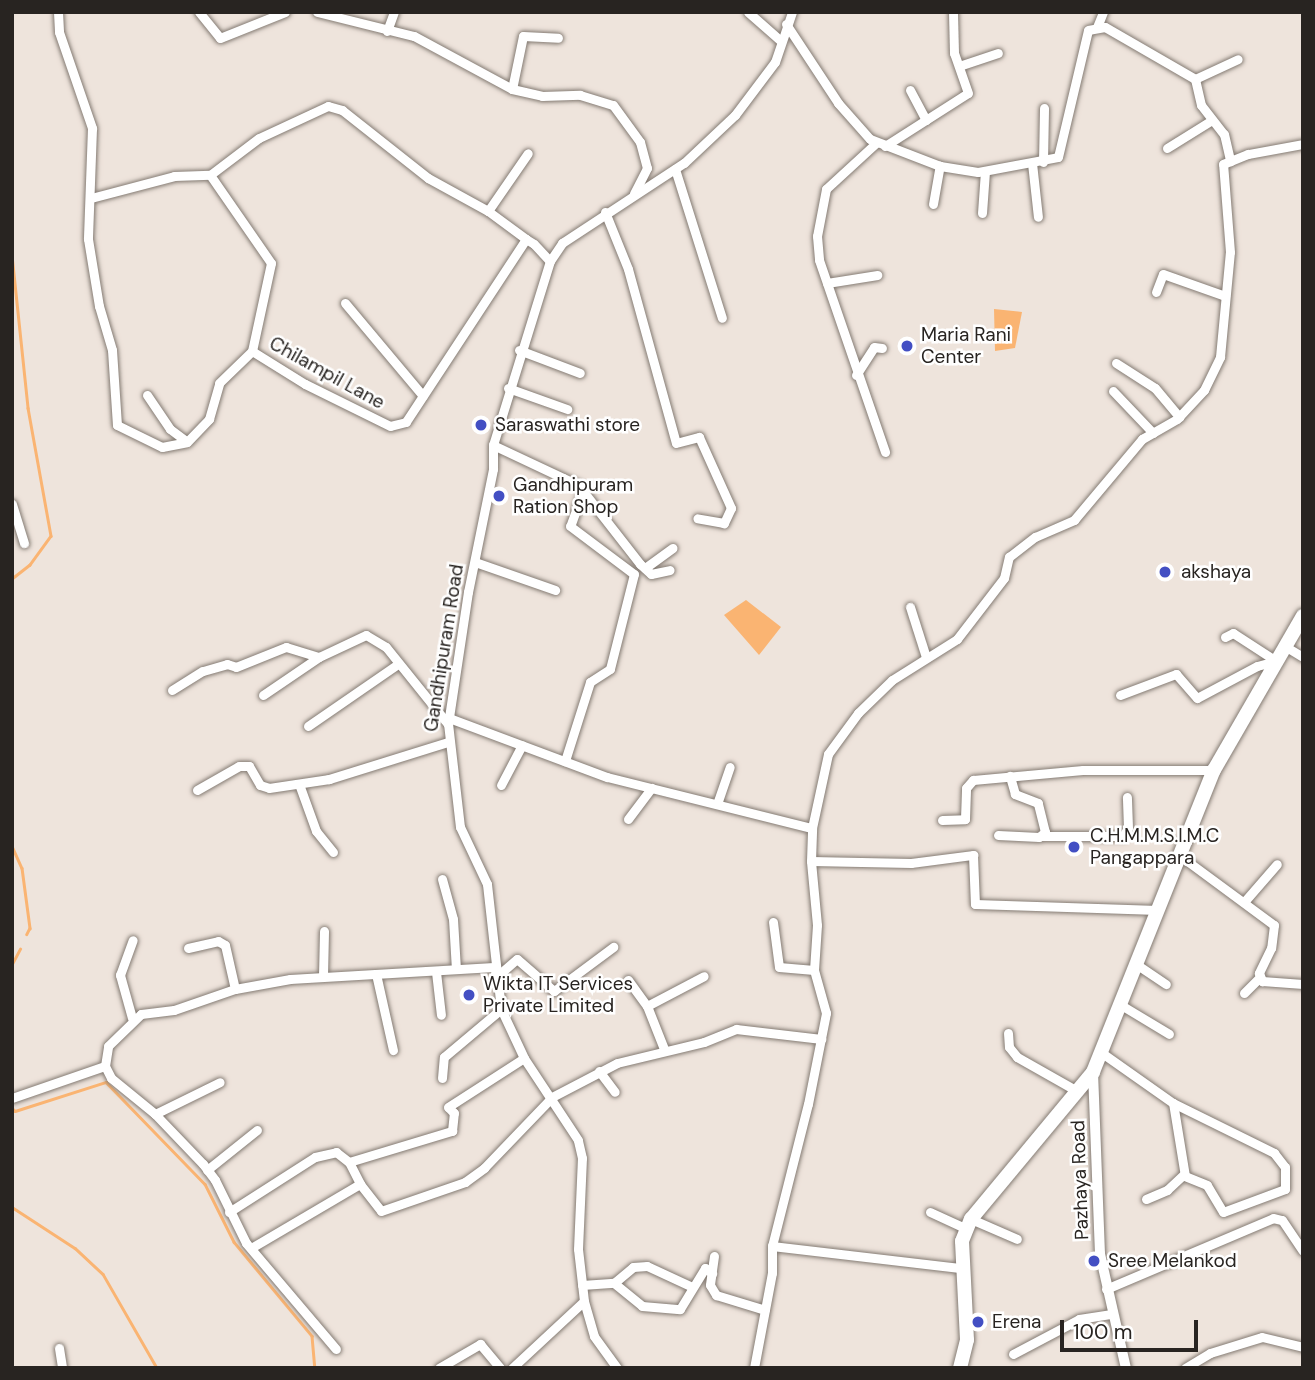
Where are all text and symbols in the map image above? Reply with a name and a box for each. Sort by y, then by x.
place label: Maria Rani Center [921,324,1011,368]
street label: Chilampil Lane [265,332,389,414]
marker: Maria Rani Center [899,338,915,354]
place label: Saraswathi store [495,414,640,436]
marker: Saraswathi store [473,417,489,433]
place label: Gandhipuram Ration Shop [513,474,633,518]
marker: Gandhipuram Ration Shop [491,488,507,504]
place label: akshaya [1181,561,1251,583]
marker: akshaya [1155,562,1175,582]
street label: Gandhipuram Road [419,563,469,733]
place label: C.H.M.M.S.I.M.C Pangappara [1090,825,1219,869]
marker: C.H.M.M.S.I.M.C Pangappara [1064,837,1084,857]
place label: Wikta IT Services Private Limited [483,973,633,1017]
marker: Wikta IT Services Private Limited [461,987,477,1003]
street label: Pazhaya Road [1067,1120,1093,1240]
place label: Sree Melankod [1108,1250,1237,1272]
marker: Sree Melankod [1086,1253,1102,1269]
scale bar [1063,1306,1201,1350]
place label: Erena [992,1311,1041,1333]
marker: Erena [970,1314,986,1330]
text: 100 m [1073,1318,1133,1346]

